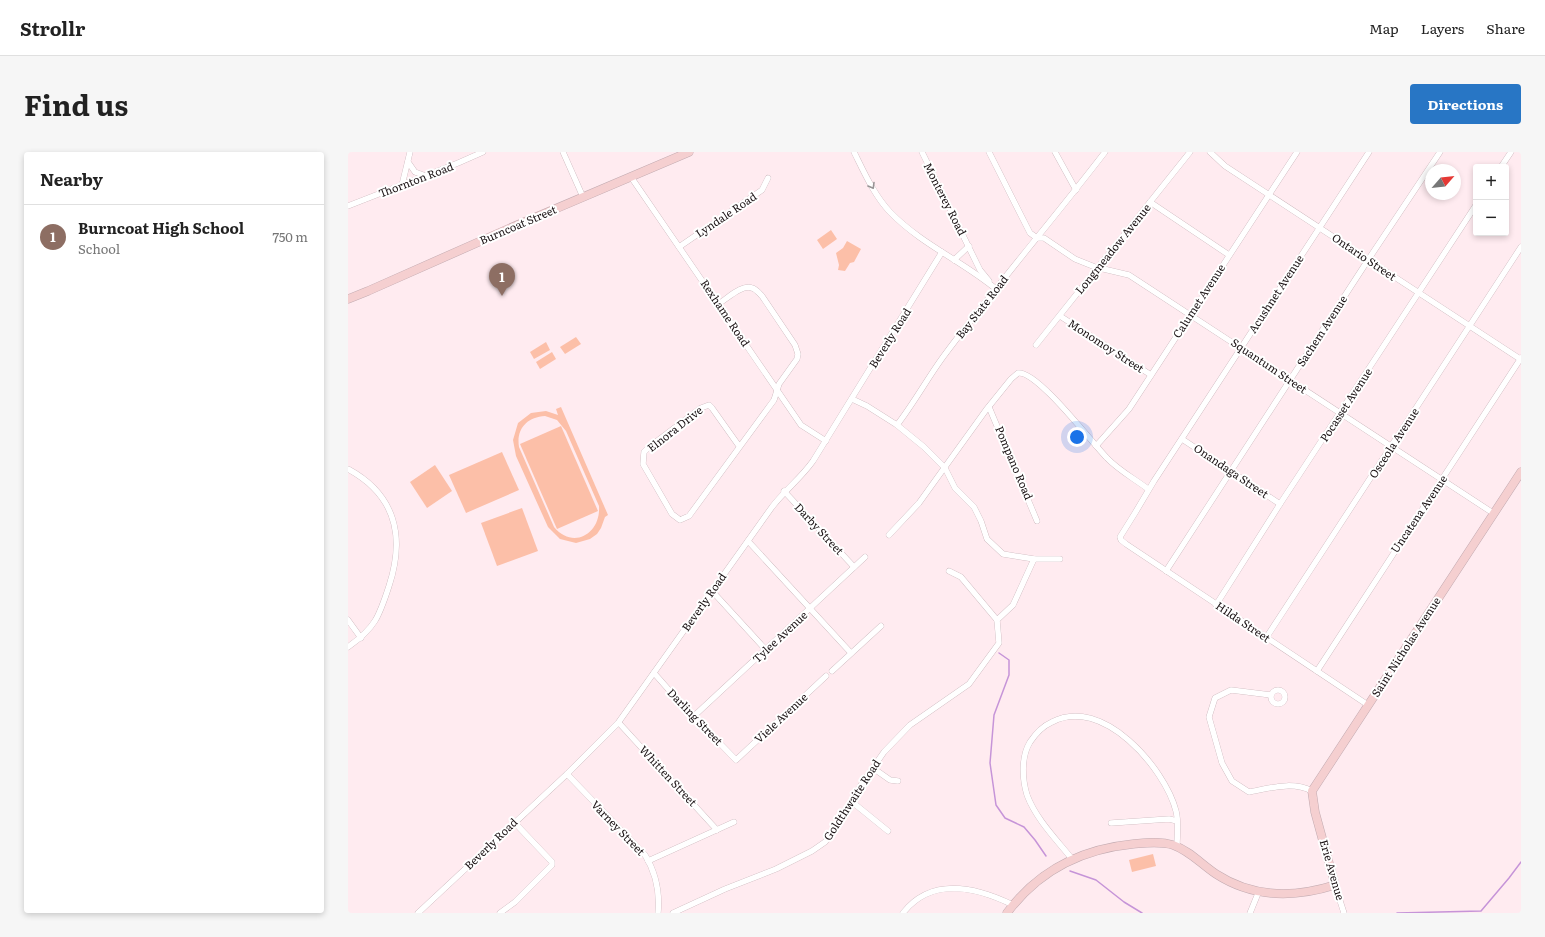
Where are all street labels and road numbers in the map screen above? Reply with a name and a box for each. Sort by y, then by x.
street label: Thornton Road [376,157,456,201]
street label: Monterey Road [921,159,971,238]
street label: Lyndale Road [692,188,759,241]
street label: Burncoat Street [477,200,559,248]
street label: Longmeadow Avenue [1071,200,1154,297]
street label: Ontario Street [1329,229,1400,284]
street label: Acushnet Avenue [1244,251,1307,336]
street label: Calumet Avenue [1168,260,1228,341]
street label: Bay State Road [951,271,1011,341]
street label: Rexhame Road [697,276,754,349]
street label: Sachem Avenue [1292,291,1350,369]
street label: Beverly Road [864,304,914,371]
street label: Monomoy Street [1065,315,1148,376]
street label: Squantum Street [1228,334,1311,397]
street label: Pocasset Avenue [1315,364,1375,445]
street label: Elnora Drive [643,401,706,455]
street label: Osceola Avenue [1364,404,1422,481]
street label: Pompano Road [992,423,1038,502]
street label: Onandaga Street [1191,439,1273,501]
street label: Uncatena Avenue [1386,471,1450,556]
street label: Darby Street [791,499,848,558]
street label: Beverly Road [677,569,729,634]
street label: Saint Nicholas Avenue [1367,593,1444,700]
street label: Hilda Street [1213,597,1275,646]
street label: Tylee Avenue [748,606,811,666]
street label: Darling Street [664,684,727,749]
street label: Viele Avenue [750,688,811,746]
street label: Whitten Street [636,741,702,810]
street label: Goldthwaite Road [819,756,884,843]
street label: Varney Street [588,796,650,859]
street label: Beverly Road [460,814,521,873]
street label: Erie Avenue [1317,838,1349,902]

